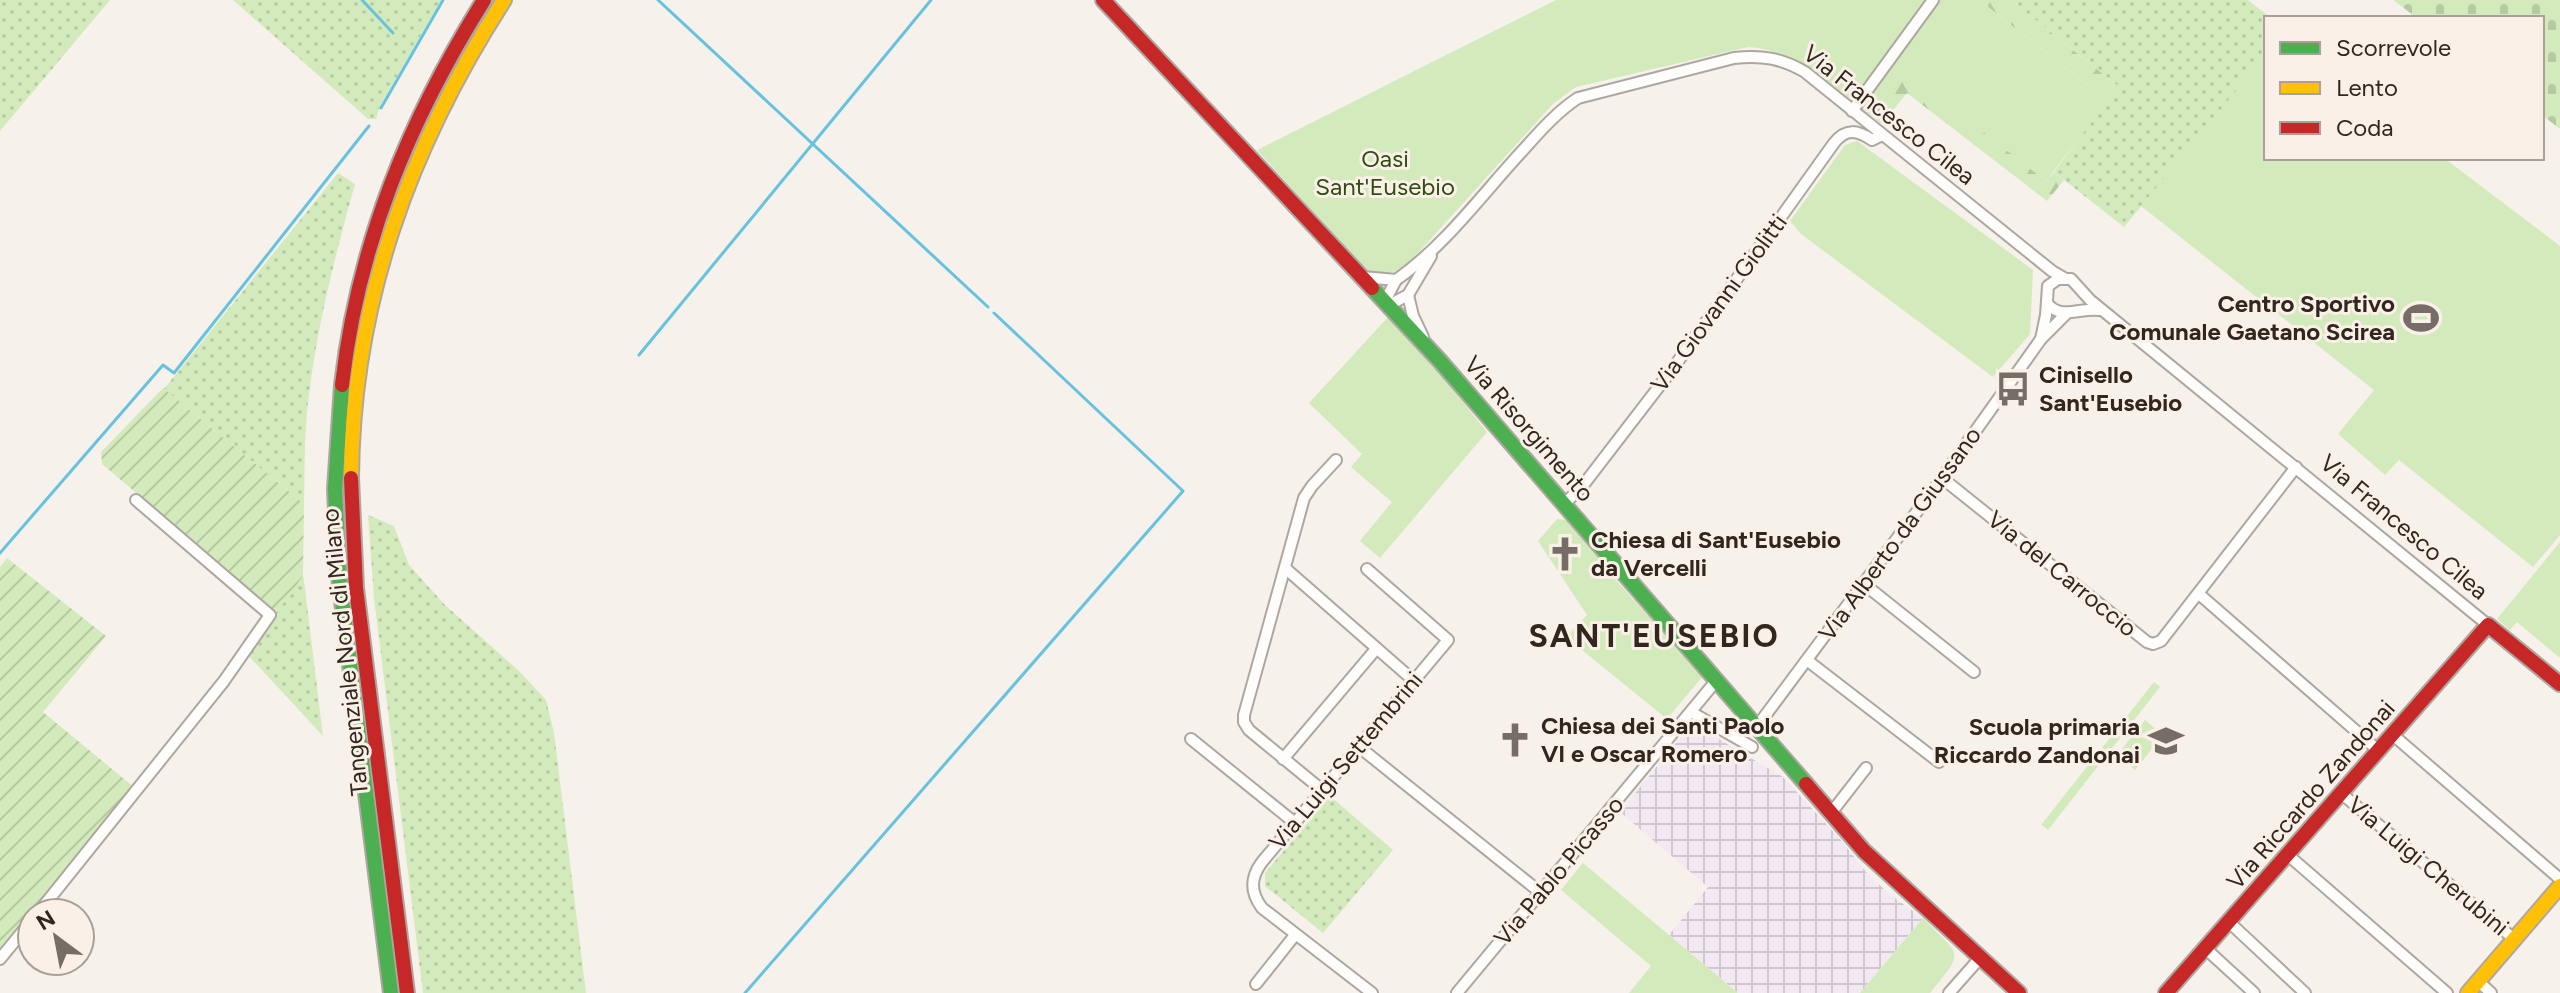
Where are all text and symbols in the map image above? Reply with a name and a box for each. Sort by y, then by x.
legend [2264,16,2544,160]
text: Scorrevole [2336,33,2451,62]
street label: Via Francesco Cilea [1797,38,1981,191]
text: Lento [2336,73,2398,102]
text: Coda [2336,113,2394,142]
park label: Oasi Sant'Eusebio [1315,144,1455,201]
street label: Via Giovanni Giolitti [1644,208,1793,397]
place label: Centro Sportivo Comunale Gaetano Scirea [2109,289,2395,346]
sports icon: Centro Sportivo Comunale Gaetano Scirea [2402,299,2440,337]
street label: Via Risorgimento [1458,350,1601,508]
place label: Cinisello Sant'Eusebio [2039,360,2182,417]
bus stop icon: Cinisello Sant'Eusebio [1994,370,2032,408]
street label: Via Alberto da Giussano [1812,421,1987,646]
street label: Via Francesco Cilea [2314,448,2494,605]
street label: Via del Carroccio [1982,504,2143,643]
street label: Tangenziale Nord di Milano [315,507,374,797]
place label: Chiesa di Sant'Eusebio da Vercelli [1591,525,1841,582]
church icon: Chiesa di Sant'Eusebio da Vercelli [1546,535,1584,573]
district label: SANT'EUSEBIO [1528,617,1780,655]
street label: Via Luigi Settembrini [1263,666,1429,856]
street label: Via Riccardo Zandonai [2220,694,2401,895]
place label: Chiesa dei Santi Paolo VI e Oscar Romero [1541,711,1784,768]
place label: Scuola primaria Riccardo Zandonai [1934,712,2140,769]
church icon: Chiesa dei Santi Paolo VI e Oscar Romero [1496,721,1534,759]
school or university icon: Scuola primaria Riccardo Zandonai [2147,722,2185,760]
street label: Via Pablo Picasso [1488,790,1630,951]
street label: Via Luigi Cherubini [2342,790,2515,941]
north arrow [16,897,96,977]
text: N [31,905,60,936]

